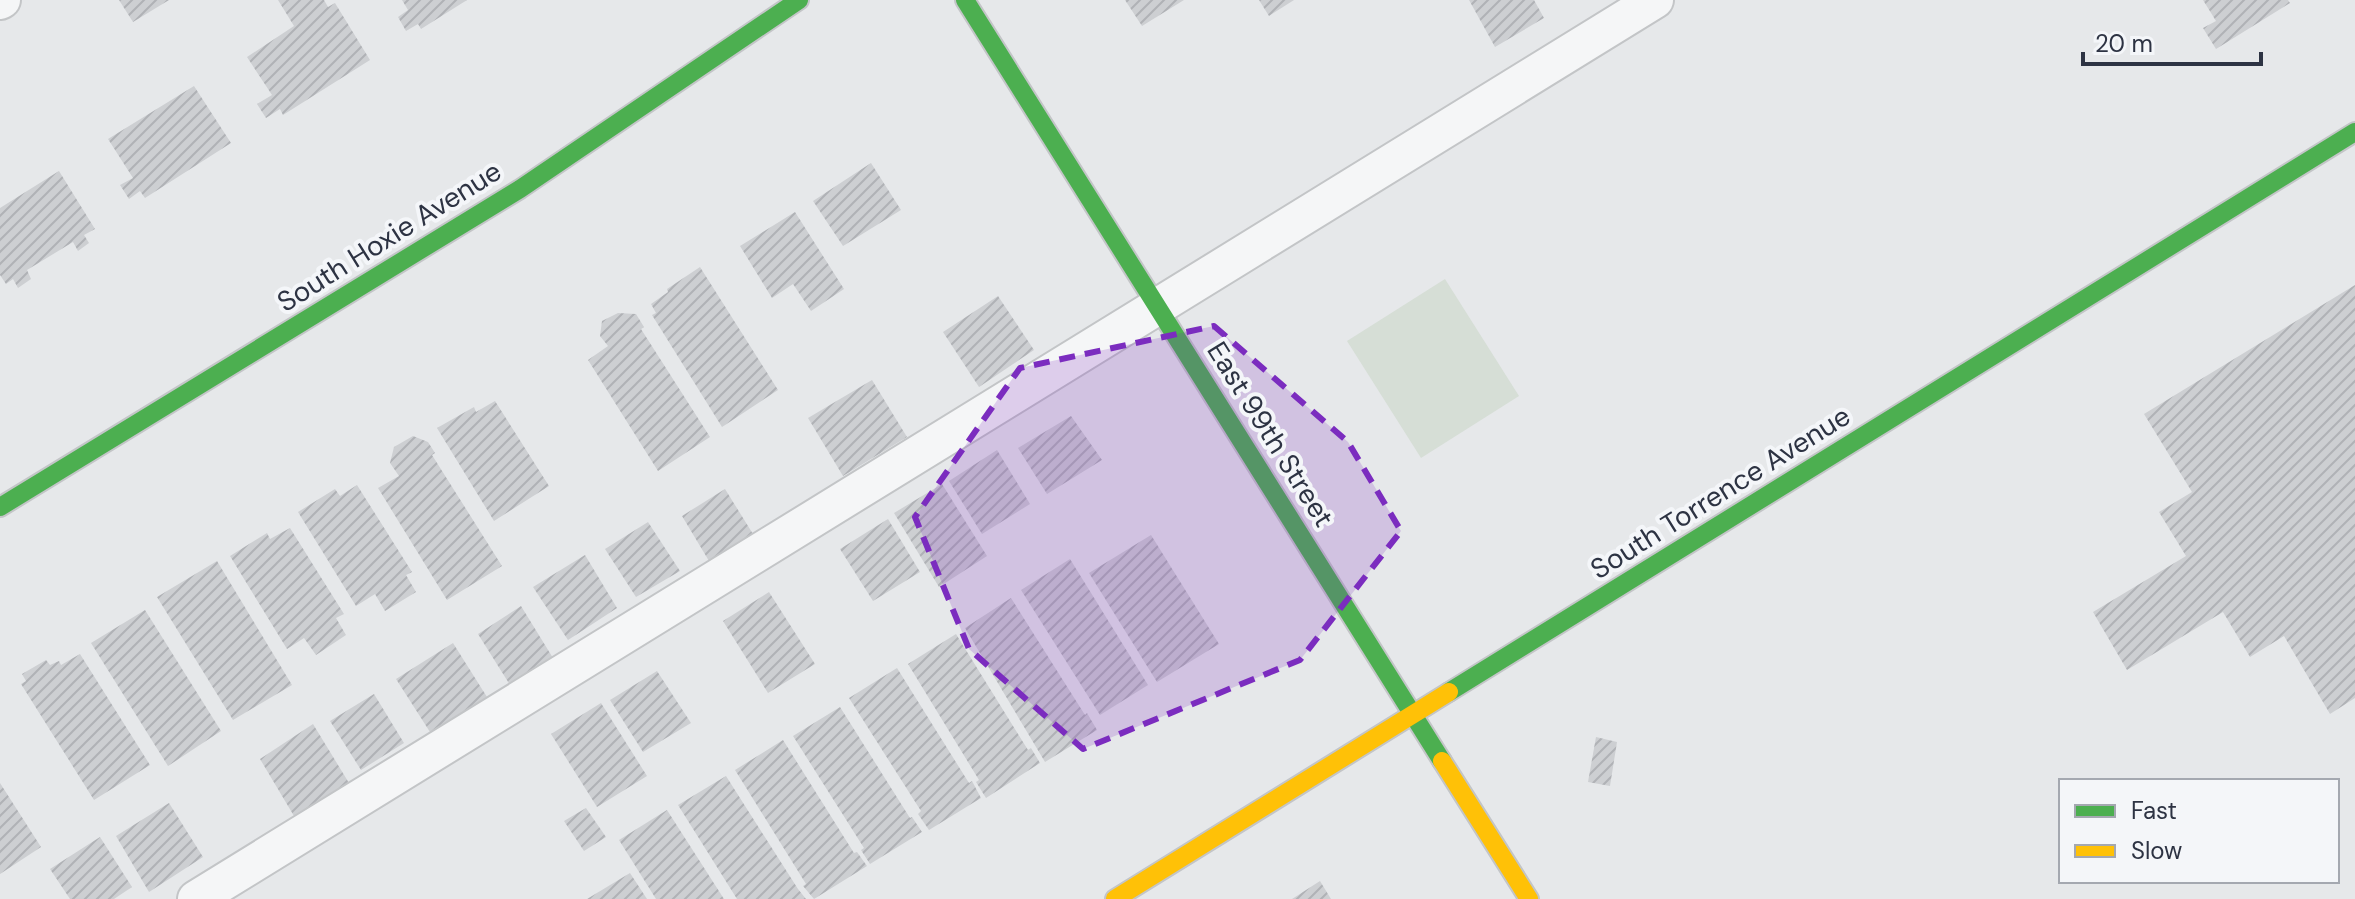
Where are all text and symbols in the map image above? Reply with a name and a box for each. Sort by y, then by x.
scale bar [2083,16,2261,66]
text: 20 m [2095,28,2153,59]
street label: South Hoxie Avenue [270,152,508,320]
street label: East 99th Street [1199,335,1342,534]
street label: South Torrence Avenue [1583,397,1857,588]
legend [2059,779,2339,883]
text: Fast [2131,795,2177,826]
text: Slow [2131,835,2182,866]

